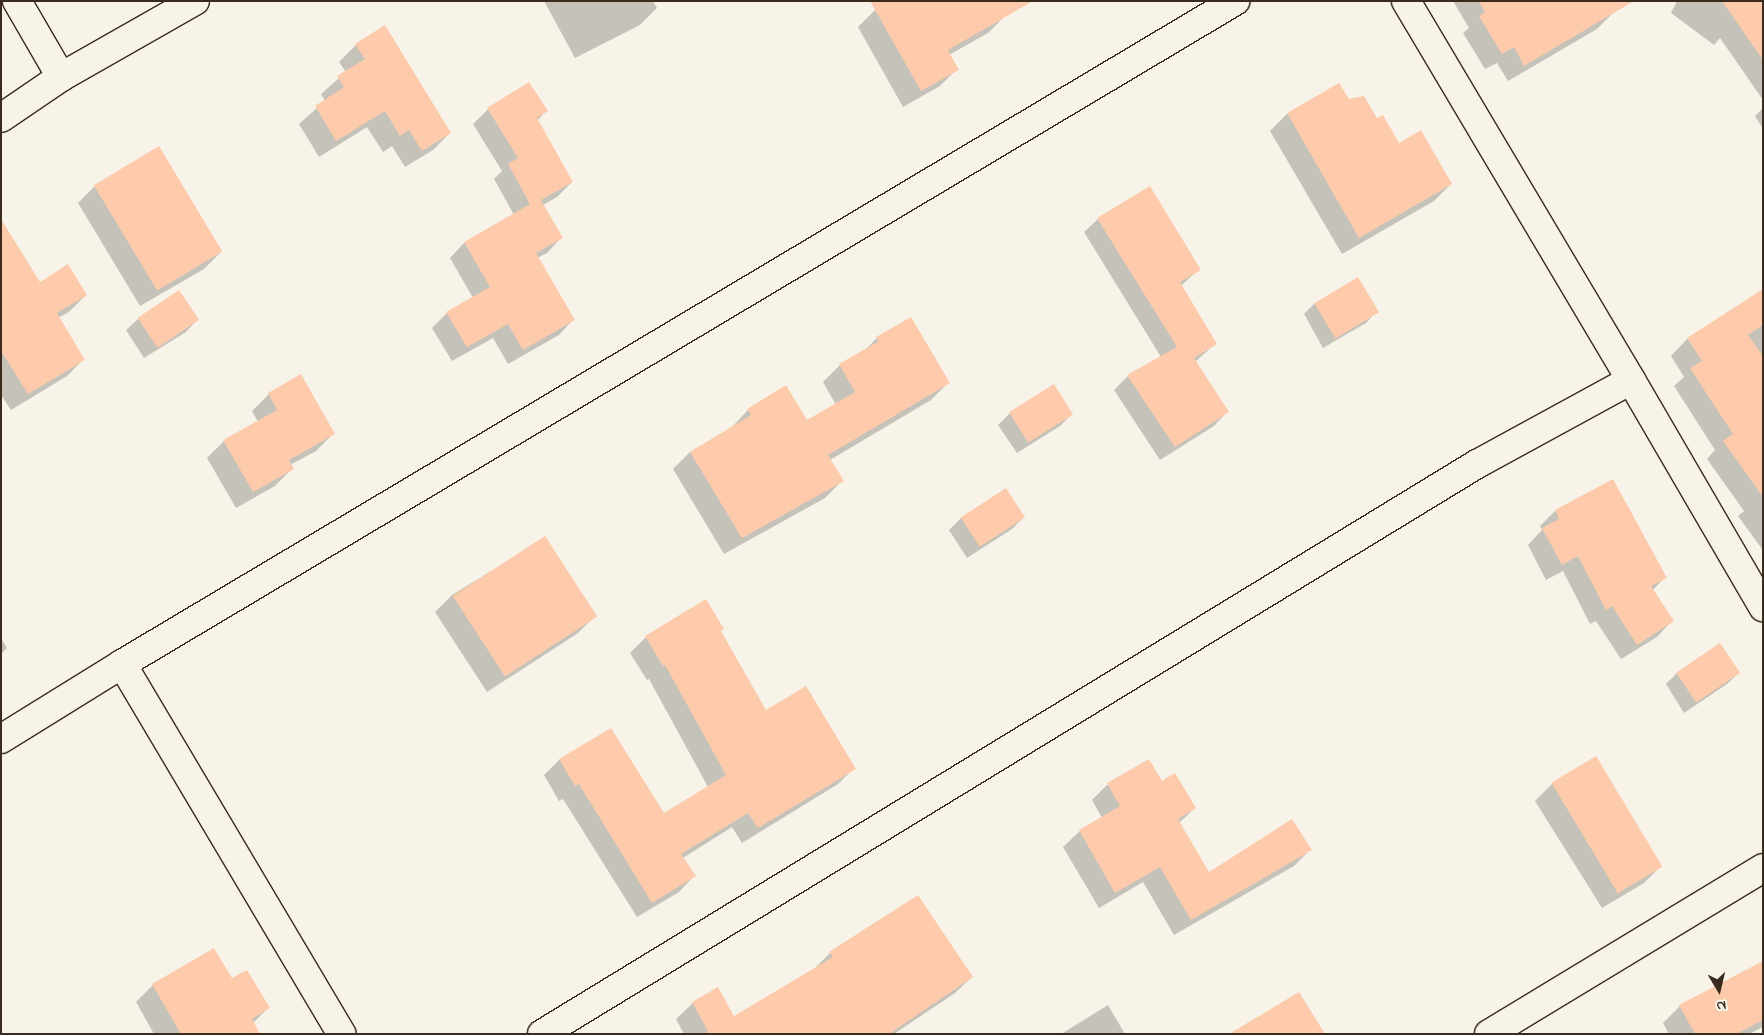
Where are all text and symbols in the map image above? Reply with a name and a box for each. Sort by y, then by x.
north arrow [1694,965,1744,1015]
text: N [1715,994,1728,1016]

